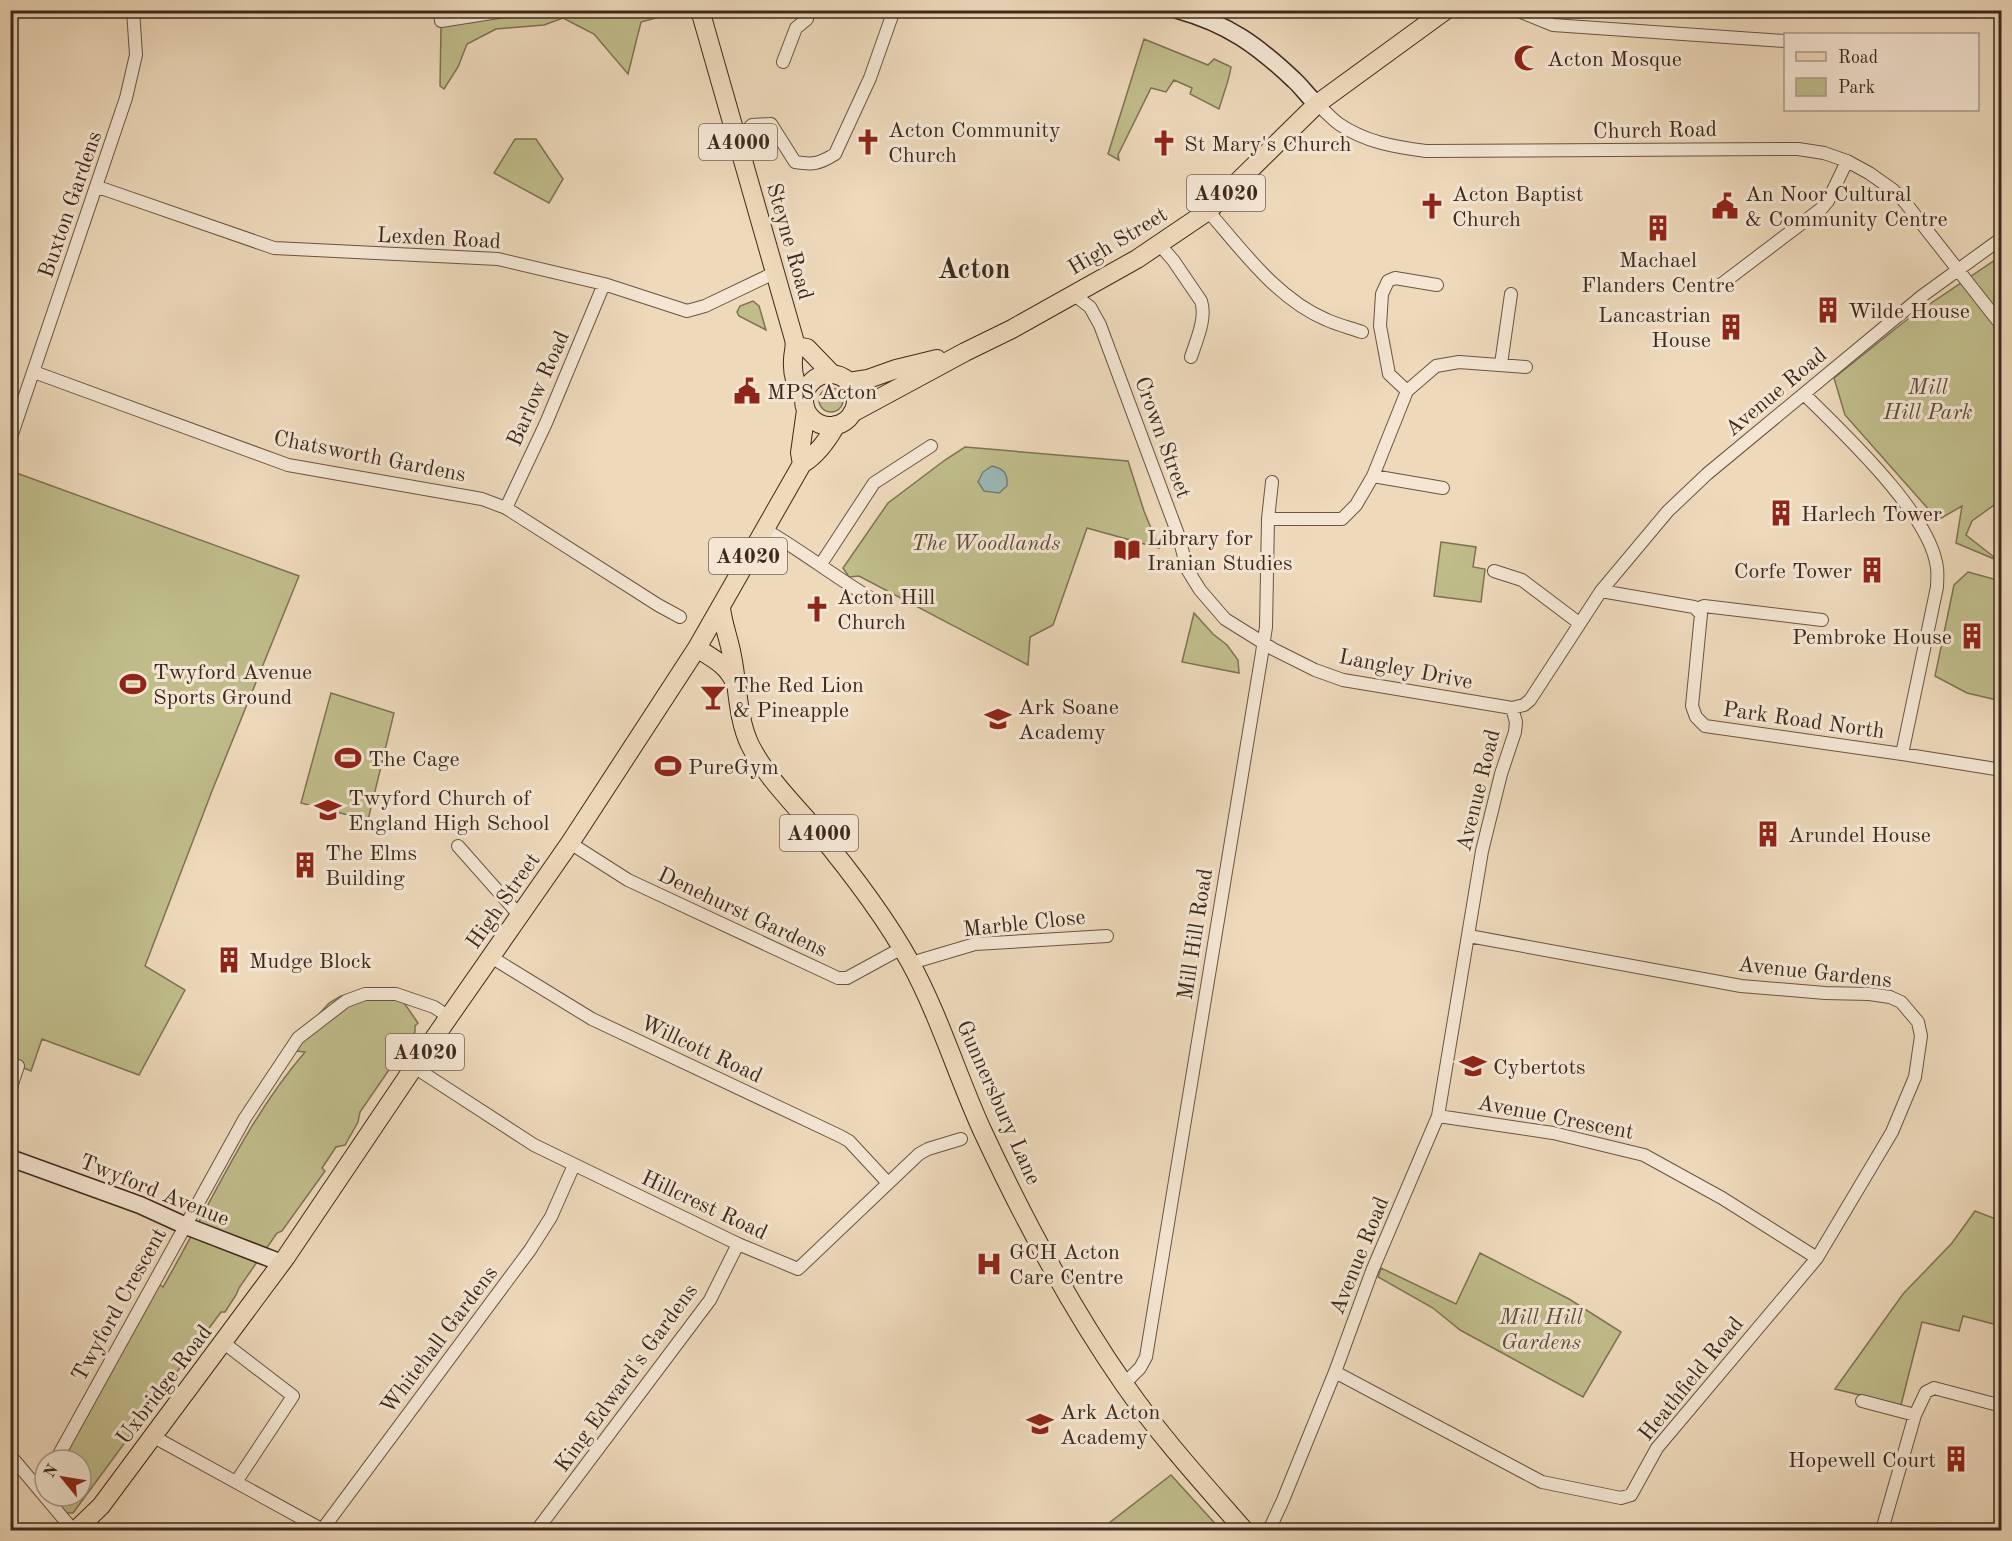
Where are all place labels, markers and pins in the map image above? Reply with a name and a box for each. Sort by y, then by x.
mosque icon: Acton Mosque [1512,43,1542,73]
place label: Acton Mosque [1547,49,1682,71]
place label: Acton Community Church [888,120,1061,167]
church icon: Acton Community Church [853,127,883,157]
church icon: St Mary's Church [1149,128,1179,158]
place label: St Mary's Church [1184,134,1352,156]
place label: Acton Baptist Church [1452,184,1583,231]
place label: An Noor Cultural & Community Centre [1745,184,1948,231]
church icon: Acton Baptist Church [1417,191,1447,221]
public building icon: An Noor Cultural & Community Centre [1710,191,1740,221]
building icon: Machael Flanders Centre [1643,213,1673,243]
place label: Machael Flanders Centre [1581,250,1735,297]
building icon: Wilde House [1813,295,1843,325]
place label: Wilde House [1848,301,1970,323]
place label: Lancastrian House [1598,305,1711,352]
building icon: Lancastrian House [1716,312,1746,342]
public building icon: MPS Acton [732,376,762,406]
place label: MPS Acton [767,382,877,404]
building icon: Harlech Tower [1766,498,1796,528]
place label: Harlech Tower [1801,504,1942,526]
place label: Library for Iranian Studies [1147,528,1292,575]
library icon: Library for Iranian Studies [1112,535,1142,565]
building icon: Corfe Tower [1857,555,1887,585]
place label: Corfe Tower [1734,561,1852,583]
place label: Acton Hill Church [837,587,935,634]
church icon: Acton Hill Church [802,594,832,624]
building icon: Pembroke House [1957,621,1987,651]
place label: Pembroke House [1792,627,1952,649]
place label: Twyford Avenue Sports Ground [153,662,312,709]
sports icon: Twyford Avenue Sports Ground [118,669,148,699]
place label: The Red Lion & Pineapple [733,675,864,722]
bar icon: The Red Lion & Pineapple [698,682,728,712]
place label: Ark Soane Academy [1018,697,1119,744]
school or university icon: Ark Soane Academy [983,704,1013,734]
sports icon: The Cage [333,743,363,773]
place label: The Cage [368,749,460,771]
sports icon: PureGym [653,751,683,781]
place label: PureGym [688,757,779,779]
place label: Twyford Church of England High School [348,788,550,835]
school or university icon: Twyford Church of England High School [313,795,343,825]
building icon: Arundel House [1753,819,1783,849]
place label: Arundel House [1788,825,1931,847]
place label: The Elms Building [325,843,417,890]
building icon: The Elms Building [290,850,320,880]
building icon: Mudge Block [214,945,244,975]
place label: Mudge Block [249,951,372,973]
school or university icon: Cybertots [1458,1051,1488,1081]
place label: Cybertots [1493,1057,1586,1079]
place label: GCH Acton Care Centre [1009,1242,1124,1289]
hospital icon: GCH Acton Care Centre [974,1249,1004,1279]
place label: Ark Acton Academy [1060,1402,1160,1449]
school or university icon: Ark Acton Academy [1025,1409,1055,1439]
building icon: Hopewell Court [1941,1444,1971,1474]
place label: Hopewell Court [1788,1450,1936,1472]

